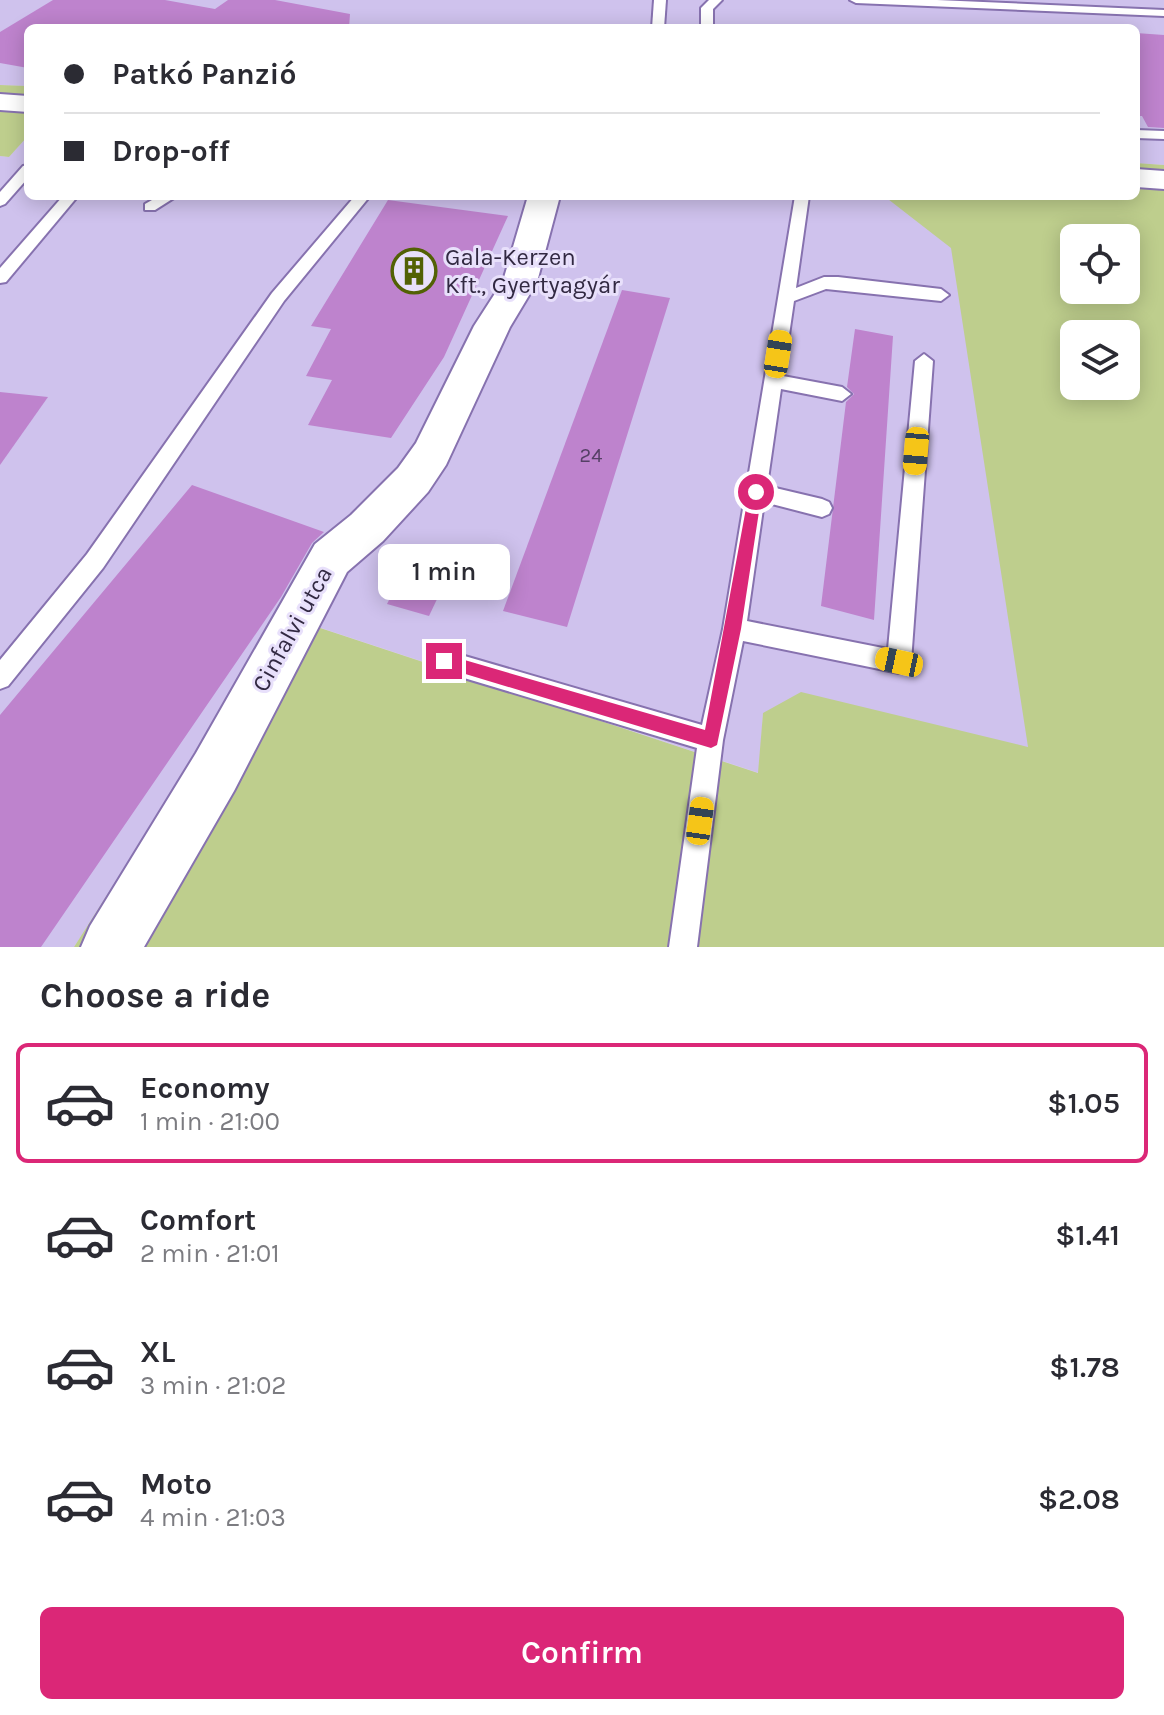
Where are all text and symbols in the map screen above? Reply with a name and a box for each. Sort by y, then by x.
text: Patkó Panzió [112,56,296,92]
text: Drop-off [112,133,230,169]
map controls [1060,224,1140,400]
button: locate [1060,224,1140,304]
place label: Gala-Kerzen Kft., Gyertyagyár [445,243,620,299]
building icon: Gala-Kerzen Kft., Gyertyagyár [390,247,438,295]
button: layers [1060,320,1140,400]
car [762,328,794,380]
car [902,426,930,476]
house number: 24 [580,444,602,467]
route start [738,474,774,510]
callout: 1 min [378,545,510,601]
text: 1 min [412,556,476,587]
street label: Cinfalvi utca [246,562,338,696]
route end [426,643,462,679]
car [873,645,925,679]
car [685,796,715,846]
text: Choose a ride [40,974,270,1016]
icon: car [44,1067,116,1139]
text: Economy [140,1070,270,1106]
text: $1.05 [1047,1085,1120,1121]
text: 1 min · 21:00 [140,1106,280,1137]
icon: car [44,1199,116,1271]
text: Comfort [140,1202,256,1238]
text: $1.41 [1055,1217,1120,1253]
text: 2 min · 21:01 [140,1238,280,1269]
icon: car [44,1331,116,1403]
text: XL [140,1334,175,1370]
text: $1.78 [1049,1349,1120,1385]
text: 3 min · 21:02 [140,1370,286,1401]
icon: car [44,1463,116,1535]
text: Moto [140,1466,212,1502]
text: $2.08 [1038,1481,1120,1517]
text: 4 min · 21:03 [140,1502,286,1533]
button: Confirm [40,1607,1124,1699]

